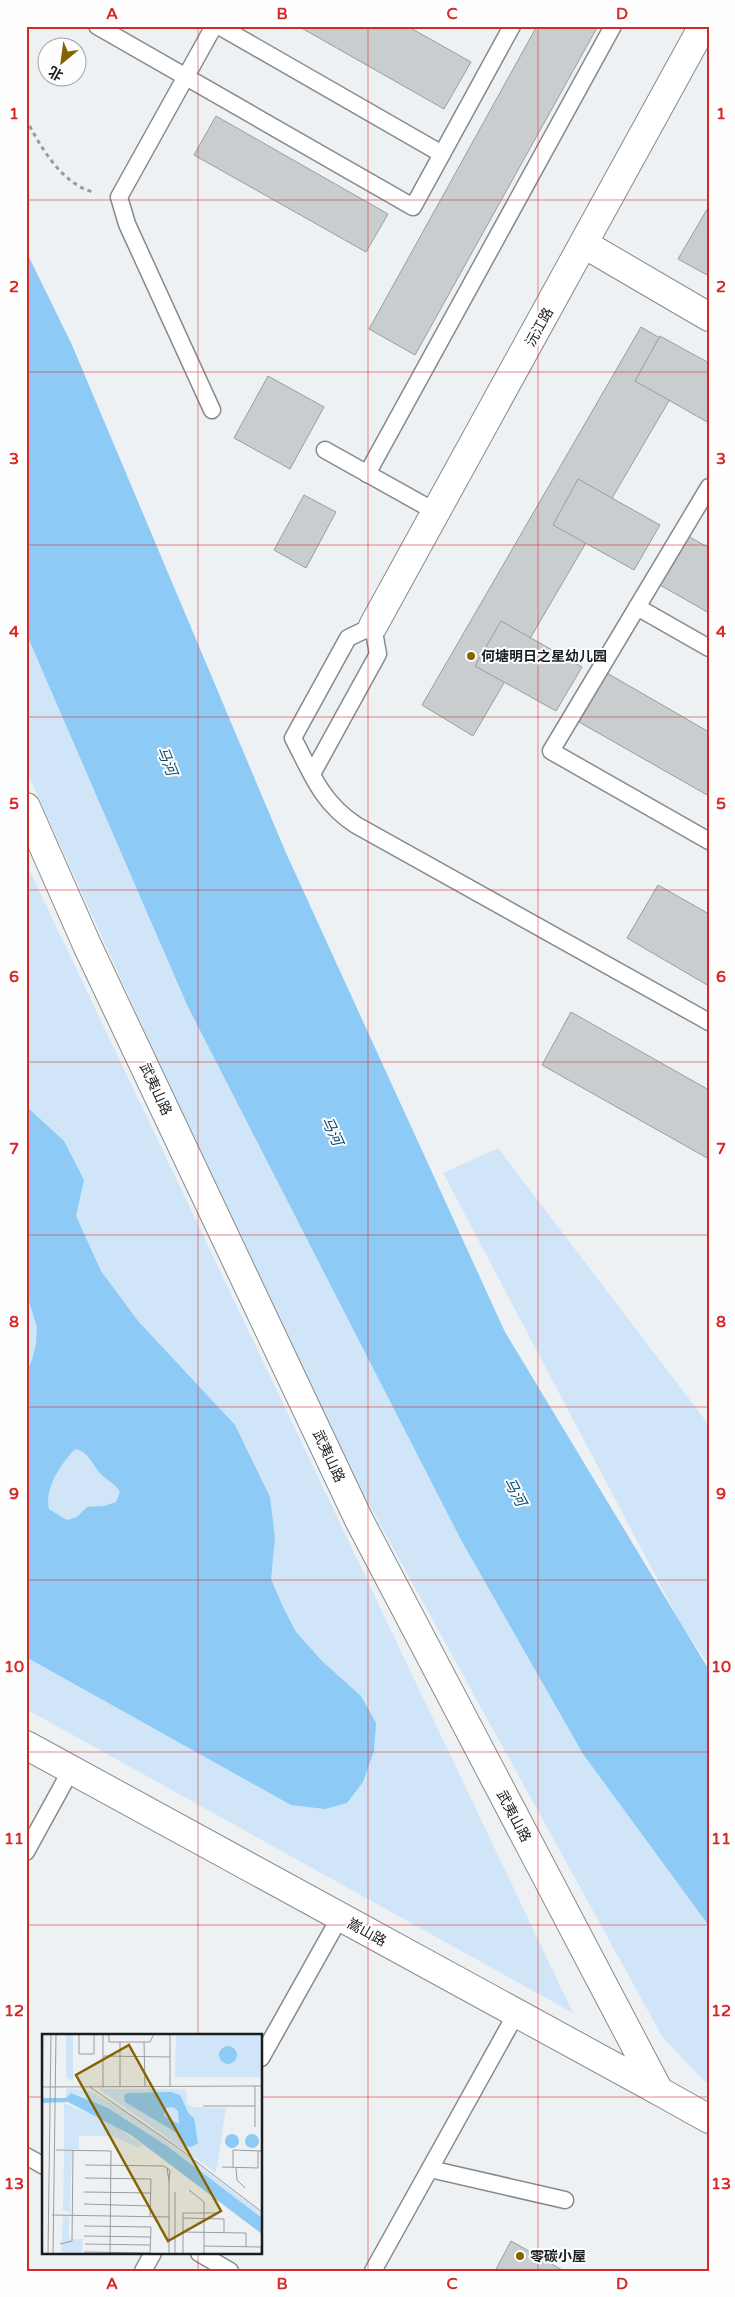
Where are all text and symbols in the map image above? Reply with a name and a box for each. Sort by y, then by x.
text: A [106,4,118,24]
text: B [276,4,288,24]
text: C [446,4,458,24]
text: D [616,4,628,24]
north arrow [38,38,88,88]
text: 北 [46,62,66,84]
text: 1 [9,104,19,124]
text: 1 [716,104,726,124]
text: 2 [9,277,19,297]
text: 2 [716,277,726,297]
street label: 沅江路 [522,305,557,350]
text: 3 [9,449,19,469]
text: 3 [716,449,726,469]
text: 4 [9,622,19,642]
text: 4 [716,622,726,642]
place label: 何塘明日之星幼儿园 [481,648,607,665]
marker: 何塘明日之星幼儿园 [465,650,477,662]
water label: 马河 [153,744,182,781]
text: 5 [9,794,19,814]
text: 5 [716,794,726,814]
text: 6 [9,967,19,987]
text: 6 [716,967,726,987]
street label: 武夷山路 [136,1060,175,1118]
water label: 马河 [318,1114,348,1151]
text: 7 [9,1139,19,1159]
text: 7 [716,1139,726,1159]
text: 8 [9,1312,19,1332]
text: 8 [716,1312,726,1332]
street label: 武夷山路 [309,1427,348,1485]
water label: 马河 [500,1475,531,1512]
text: 9 [9,1484,19,1504]
text: 9 [716,1484,726,1504]
text: 10 [4,1657,24,1677]
text: 10 [711,1657,731,1677]
street label: 武夷山路 [493,1788,534,1845]
text: 11 [4,1829,24,1849]
text: 11 [711,1829,731,1849]
street label: 嵩山路 [344,1915,389,1950]
text: 12 [4,2001,24,2021]
text: 12 [711,2001,731,2021]
inset map [42,2034,262,2254]
text: 13 [4,2174,24,2194]
text: 13 [711,2174,731,2194]
place label: 零碳小屋 [530,2248,586,2265]
marker: 零碳小屋 [514,2250,526,2262]
text: A [106,2274,118,2294]
text: B [276,2274,288,2294]
text: C [446,2274,458,2294]
text: D [616,2274,628,2294]

